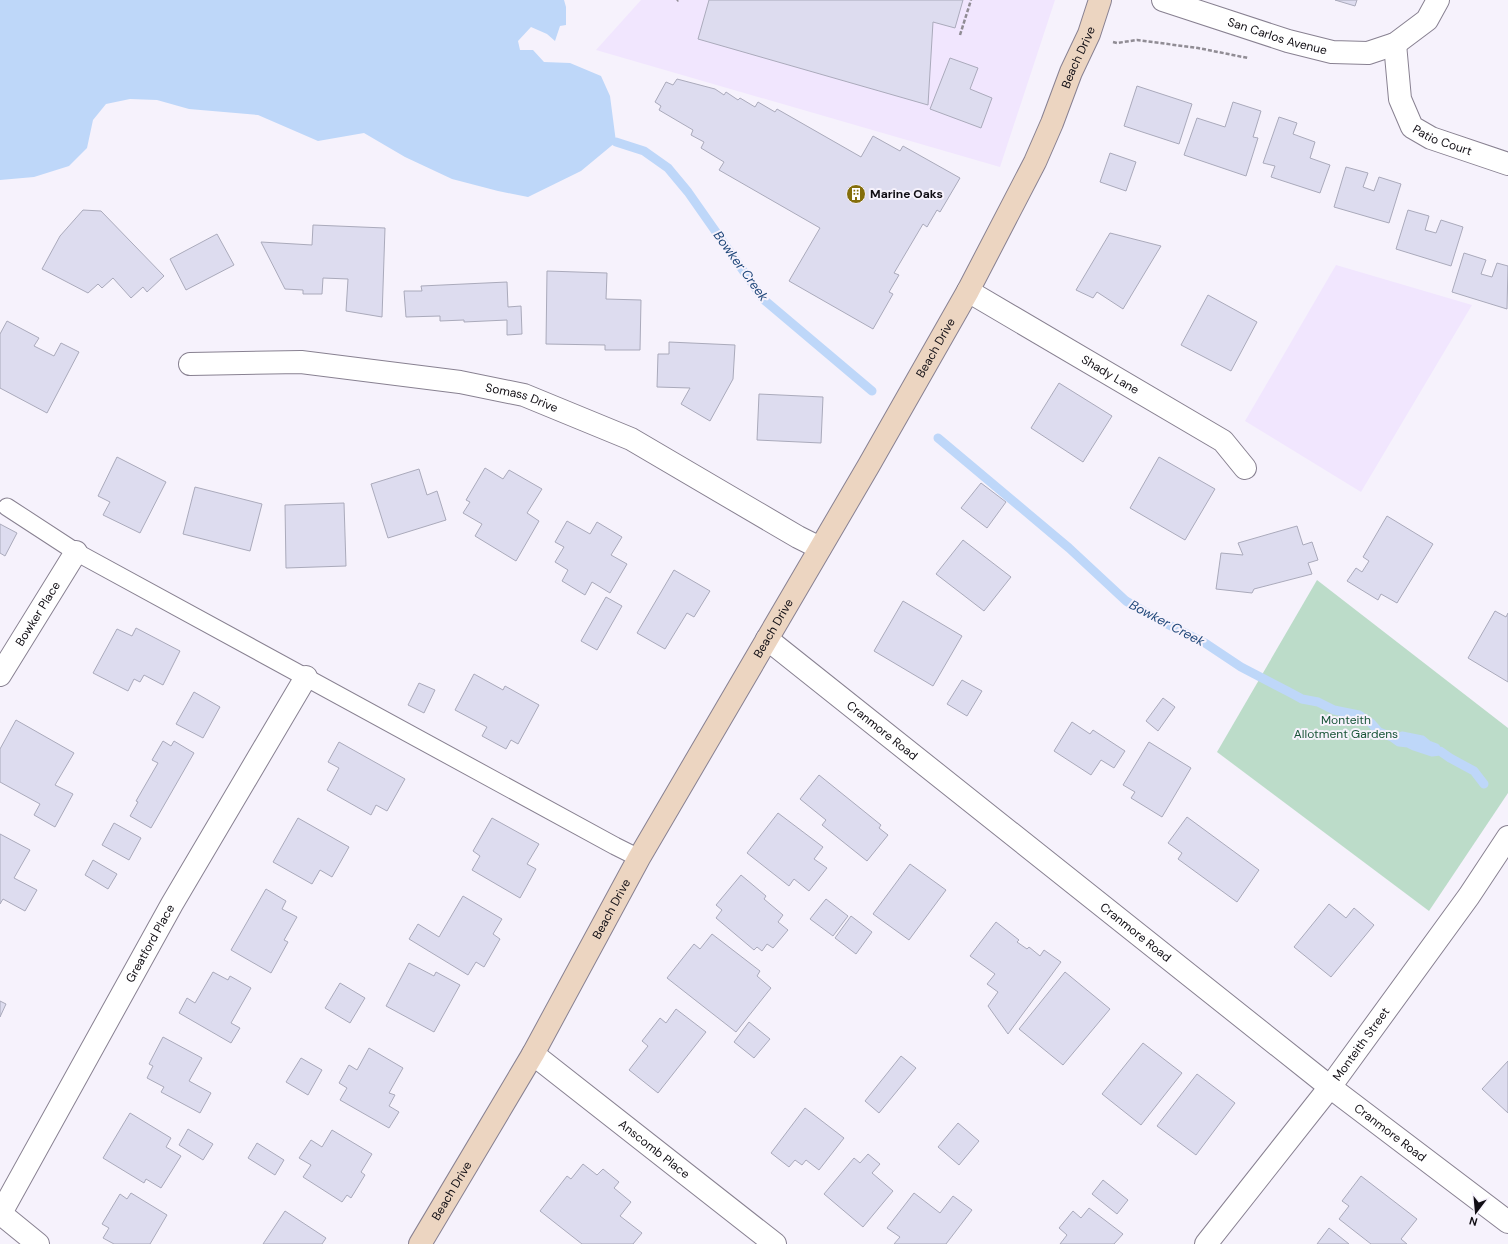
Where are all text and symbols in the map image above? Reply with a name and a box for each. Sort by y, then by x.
street label: San Carlos Avenue [1226,14,1329,58]
street label: Beach Drive [1058,25,1099,91]
street label: Patio Court [1410,121,1474,159]
building icon: Marine Oaks [845,183,867,205]
place label: Marine Oaks [870,186,943,202]
water label: Bowker Creek [710,227,772,305]
street label: Beach Drive [912,315,959,381]
street label: Shady Lane [1078,351,1142,398]
street label: Somass Drive [484,379,560,416]
street label: Bowker Place [12,578,64,649]
street label: Beach Drive [750,596,797,661]
water label: Bowker Creek [1126,596,1208,650]
street label: Cranmore Road [843,697,921,764]
park label: Monteith Allotment Gardens [1294,712,1398,742]
street label: Beach Drive [589,876,634,942]
street label: Cranmore Road [1097,899,1174,965]
street label: Greatford Place [122,901,178,985]
street label: Monteith Street [1329,1004,1393,1084]
street label: Cranmore Road [1351,1100,1429,1165]
street label: Anscomb Place [615,1116,693,1182]
street label: Beach Drive [428,1158,476,1223]
north arrow [1456,1192,1496,1232]
text: N [1467,1214,1479,1229]

